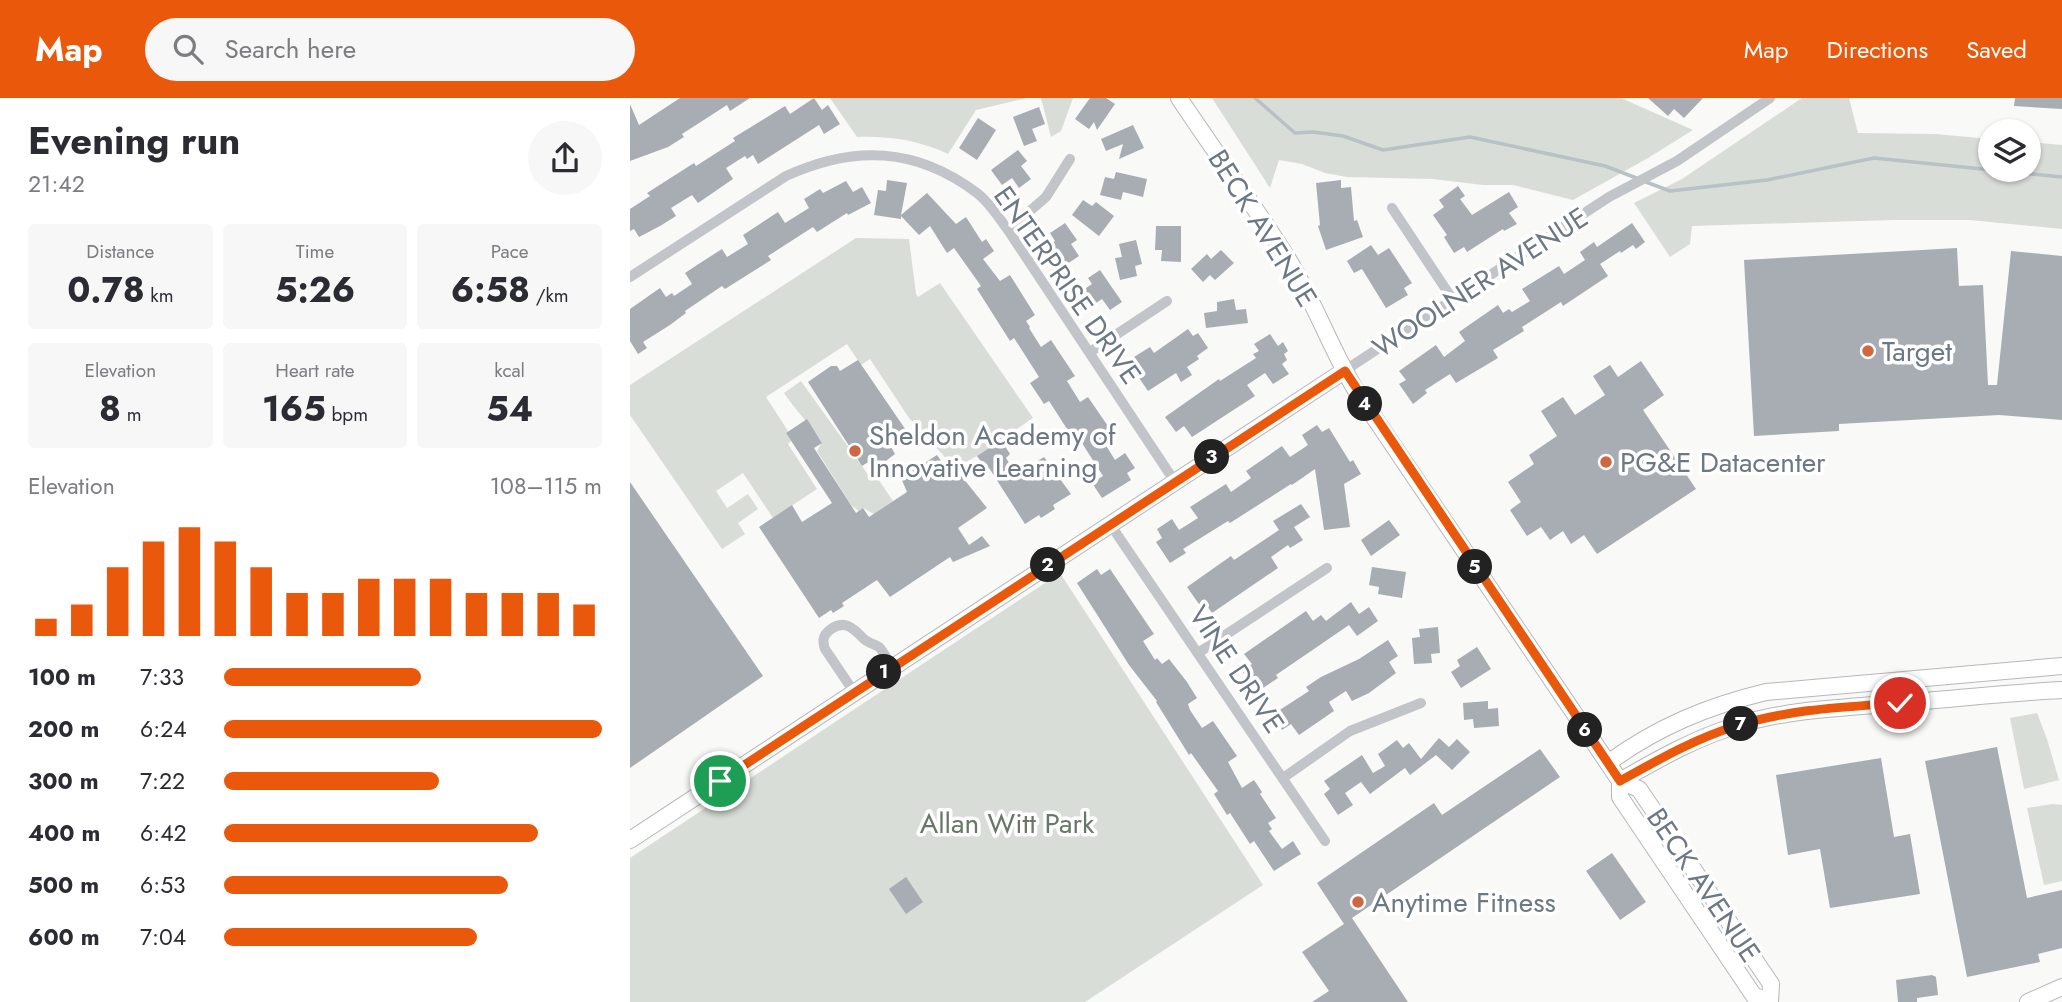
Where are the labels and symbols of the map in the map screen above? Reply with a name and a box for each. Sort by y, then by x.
street label: BECK AVENUE [1198,142,1327,315]
street label: ENTERPRISE DRIVE [984,178,1151,393]
street label: WOOLNER AVENUE [1364,197,1596,368]
place label: Target [1882,331,1952,372]
marker: Target [1860,343,1876,359]
pin: 4 [1348,386,1382,422]
place label: Sheldon Academy of Innovative Learning [869,415,1117,488]
pin: 3 [1194,440,1230,474]
place label: PG&E Datacenter [1620,442,1826,483]
marker: Sheldon Academy of Innovative Learning [847,443,863,459]
marker: PG&E Datacenter [1598,454,1614,470]
pin: 2 [1030,547,1066,582]
pin: 5 [1458,550,1492,584]
street label: VINE DRIVE [1179,597,1294,741]
pin: 1 [866,654,902,690]
pin [1870,673,1930,733]
pin: 7 [1724,706,1758,742]
pin: 6 [1567,712,1602,748]
pin [690,751,750,811]
street label: BECK AVENUE [1637,800,1771,971]
park label: Allan Witt Park [920,803,1095,844]
place label: Anytime Fitness [1372,882,1556,923]
marker: Anytime Fitness [1350,894,1366,910]

